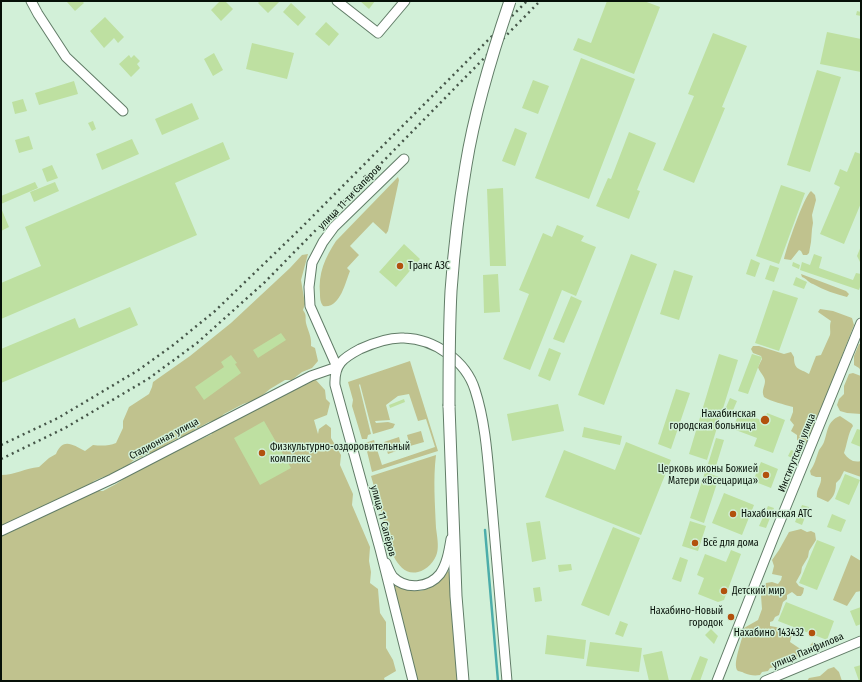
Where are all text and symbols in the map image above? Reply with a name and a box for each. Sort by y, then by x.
street label: улица 11-ти Сапёров [316,162,384,232]
place label: Транс АЗС [408,260,450,272]
marker: Транс АЗС [395,261,405,271]
place label: Нахабинская городская больница [670,408,756,432]
street label: Институтская улица [776,412,818,494]
marker: Нахабинская городская больница [759,414,771,426]
street label: Стадионная улица [127,416,201,462]
place label: Физкультурно-оздоровительный комплекс [270,441,410,464]
marker: Физкультурно-оздоровительный комплекс [257,448,267,458]
place label: Церковь иконы Божией Матери «Всецарица» [658,463,758,486]
marker: Церковь иконы Божией Матери «Всецарица» [761,470,771,480]
street label: улица 11 Сапёров [368,484,398,558]
place label: Нахабинская АТС [741,508,812,520]
marker: Нахабинская АТС [728,509,738,519]
place label: Всё для дома [703,537,759,549]
marker: Всё для дома [690,538,700,548]
place label: Детский мир [732,585,785,597]
marker: Детский мир [719,586,729,596]
place label: Нахабино-Новый городок [650,605,723,628]
marker: Нахабино-Новый городок [726,612,736,622]
place label: Нахабино 143432 [734,627,804,639]
marker: Нахабино 143432 [807,628,817,638]
street label: улица Панфилова [770,631,846,671]

